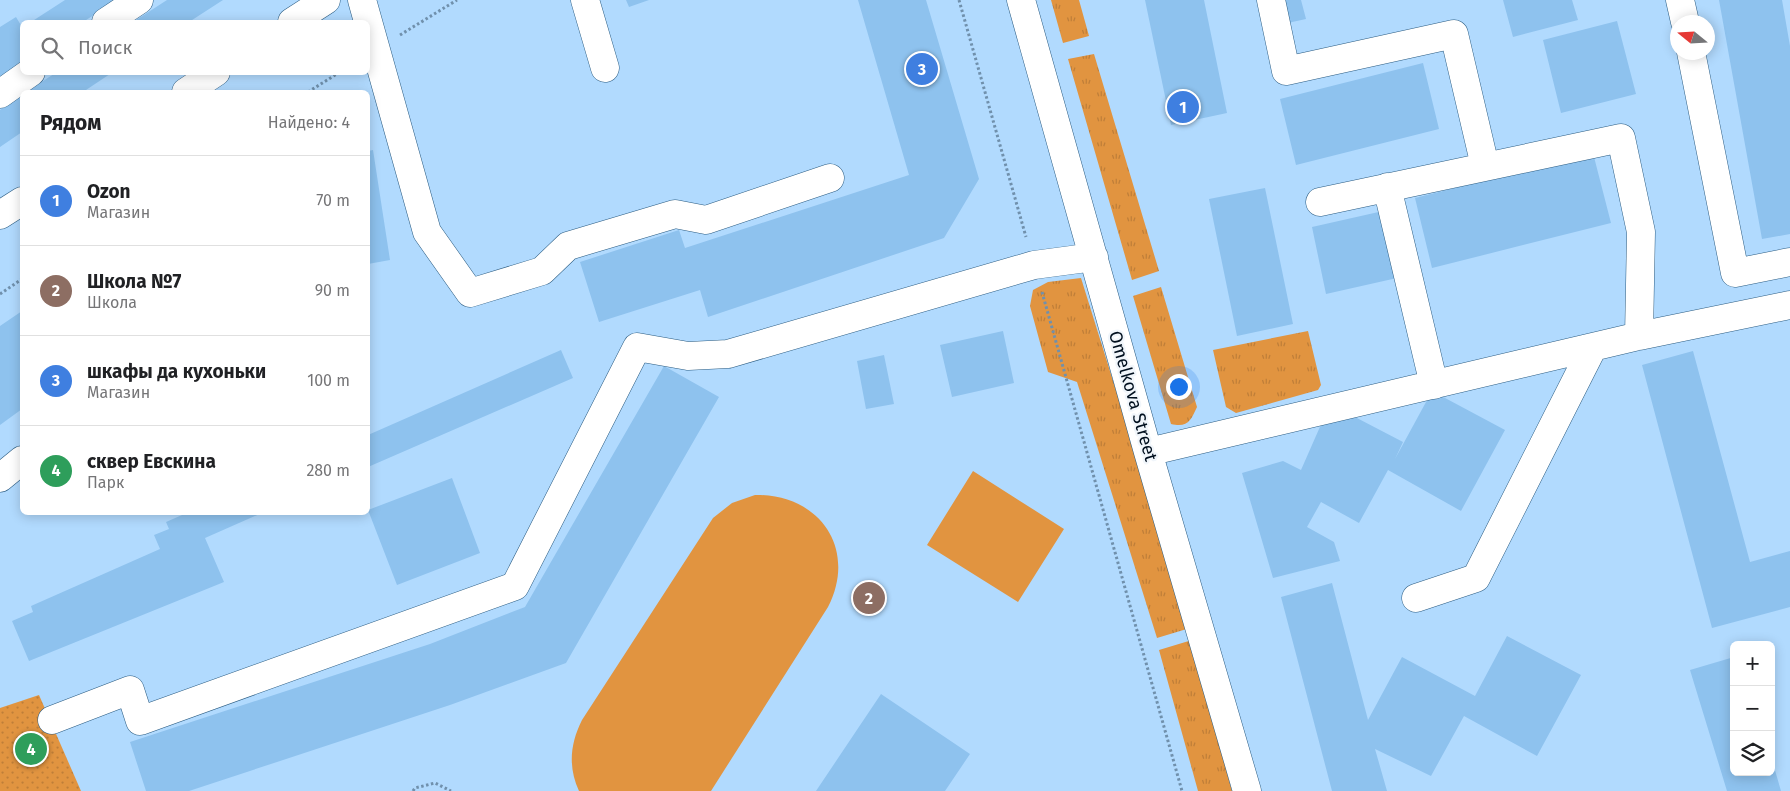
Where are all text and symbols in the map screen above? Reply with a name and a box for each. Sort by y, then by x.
north arrow [1670,15,1715,60]
search box [20,20,370,75]
icon: search [38,34,66,62]
text: Поиск [78,36,132,59]
pin: 3 [906,50,938,88]
pin: 1 [1167,88,1199,126]
text: Рядом [40,110,101,136]
text: Найдено: 4 [268,113,350,132]
text: Ozon [87,180,131,203]
text: 1 [52,191,60,210]
text: 70 m [316,191,350,210]
text: Магазин [87,203,150,222]
text: Школа №7 [87,270,181,293]
text: 2 [52,281,60,300]
text: 90 m [315,281,350,300]
text: Школа [87,293,137,312]
street label: Omelkova Street [1104,328,1162,464]
text: шкафы да кухоньки [87,360,266,383]
text: 3 [52,371,60,390]
text: 100 m [307,371,350,390]
your location [1166,374,1192,400]
text: Магазин [87,383,150,402]
text: сквер Евскина [87,450,216,473]
text: 4 [51,461,61,480]
text: 280 m [306,461,350,480]
text: Парк [87,473,124,492]
pin: 2 [853,579,885,617]
map controls [1730,641,1775,776]
button: + [1730,641,1775,686]
button: − [1730,686,1775,731]
pin: 4 [15,730,47,768]
button: layers [1730,731,1775,776]

